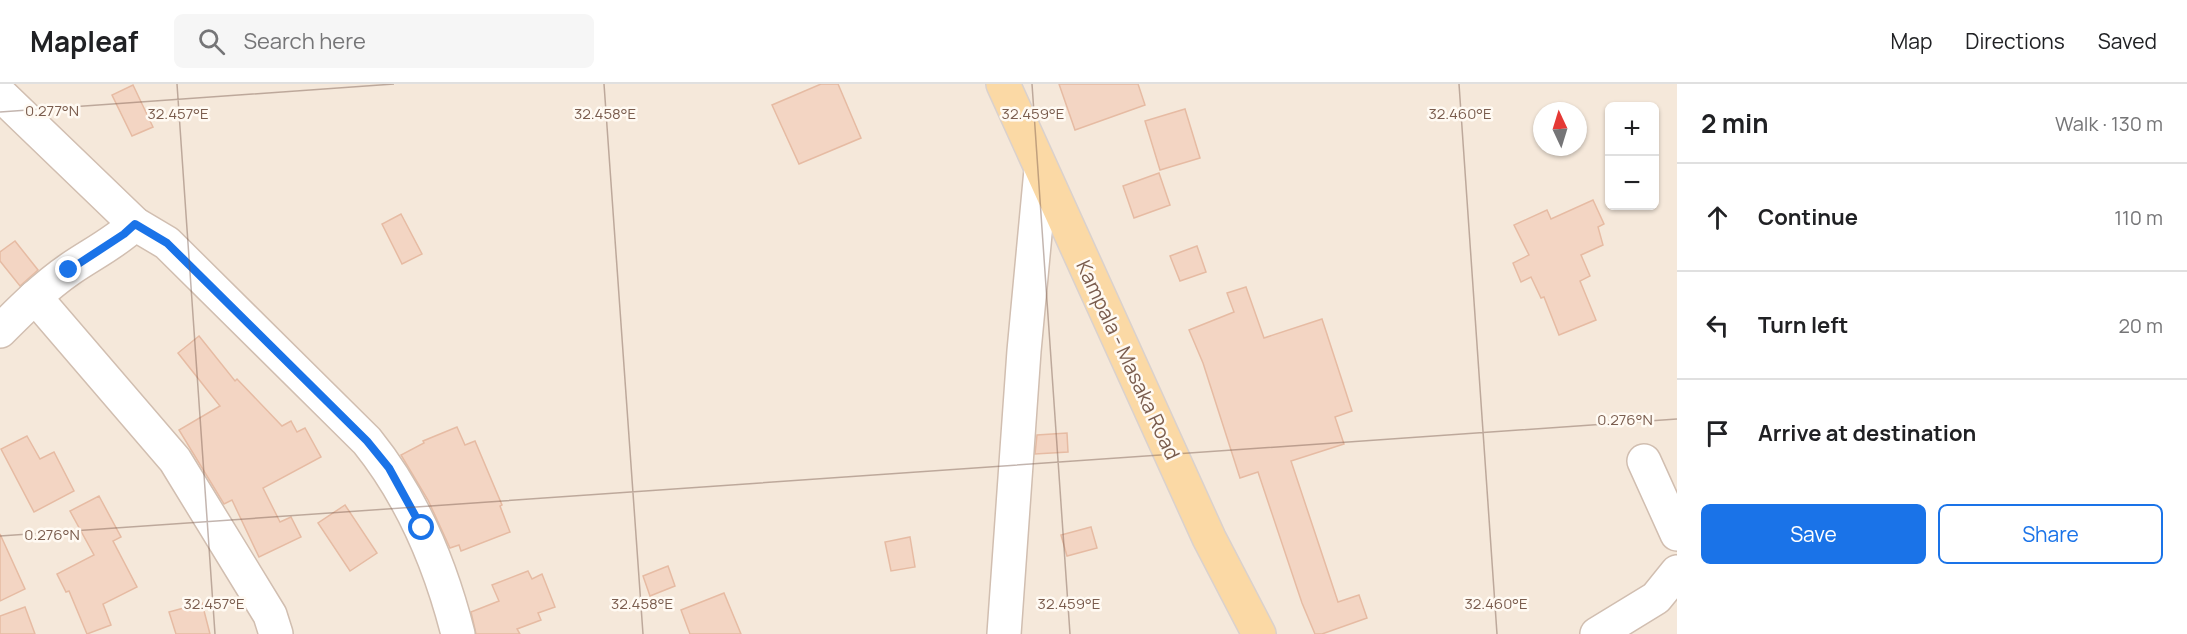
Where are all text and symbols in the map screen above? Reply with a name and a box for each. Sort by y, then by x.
search box [174,14,594,68]
text: Mapleaf [30,22,138,60]
icon: search [195,25,228,58]
text: Search here [243,26,366,56]
text: Map [1891,27,1932,55]
text: Directions [1965,27,2065,55]
text: Saved [2098,27,2157,55]
text: 0.277°N [25,100,79,121]
north arrow [1533,102,1587,156]
map controls [1605,102,1659,210]
button: + [1605,102,1659,156]
text: 32.457°E [148,103,208,124]
text: 32.458°E [574,103,636,124]
text: 32.459°E [1002,103,1064,124]
text: 32.460°E [1428,103,1492,124]
text: 2 min [1701,105,1769,141]
text: Walk · 130 m [2055,110,2163,137]
button: − [1605,156,1659,210]
icon: ahead [1701,201,1734,234]
text: Continue [1758,202,1858,232]
text: 110 m [2114,204,2163,231]
route end [55,256,81,282]
street label: Kampala - Masaka Road [1070,256,1187,464]
icon: left [1701,309,1734,342]
text: Turn left [1758,310,1848,340]
text: 20 m [2118,312,2163,339]
text: 0.276°N [1597,409,1653,430]
icon: arrive [1701,417,1734,450]
text: Arrive at destination [1758,418,1976,448]
button: Save [1701,504,1926,564]
button: Share [1938,504,2163,564]
route start [408,514,434,540]
text: 0.276°N [24,524,80,545]
text: 32.457°E [184,593,244,614]
text: 32.458°E [611,593,673,614]
text: 32.459°E [1038,593,1100,614]
text: 32.460°E [1464,593,1528,614]

